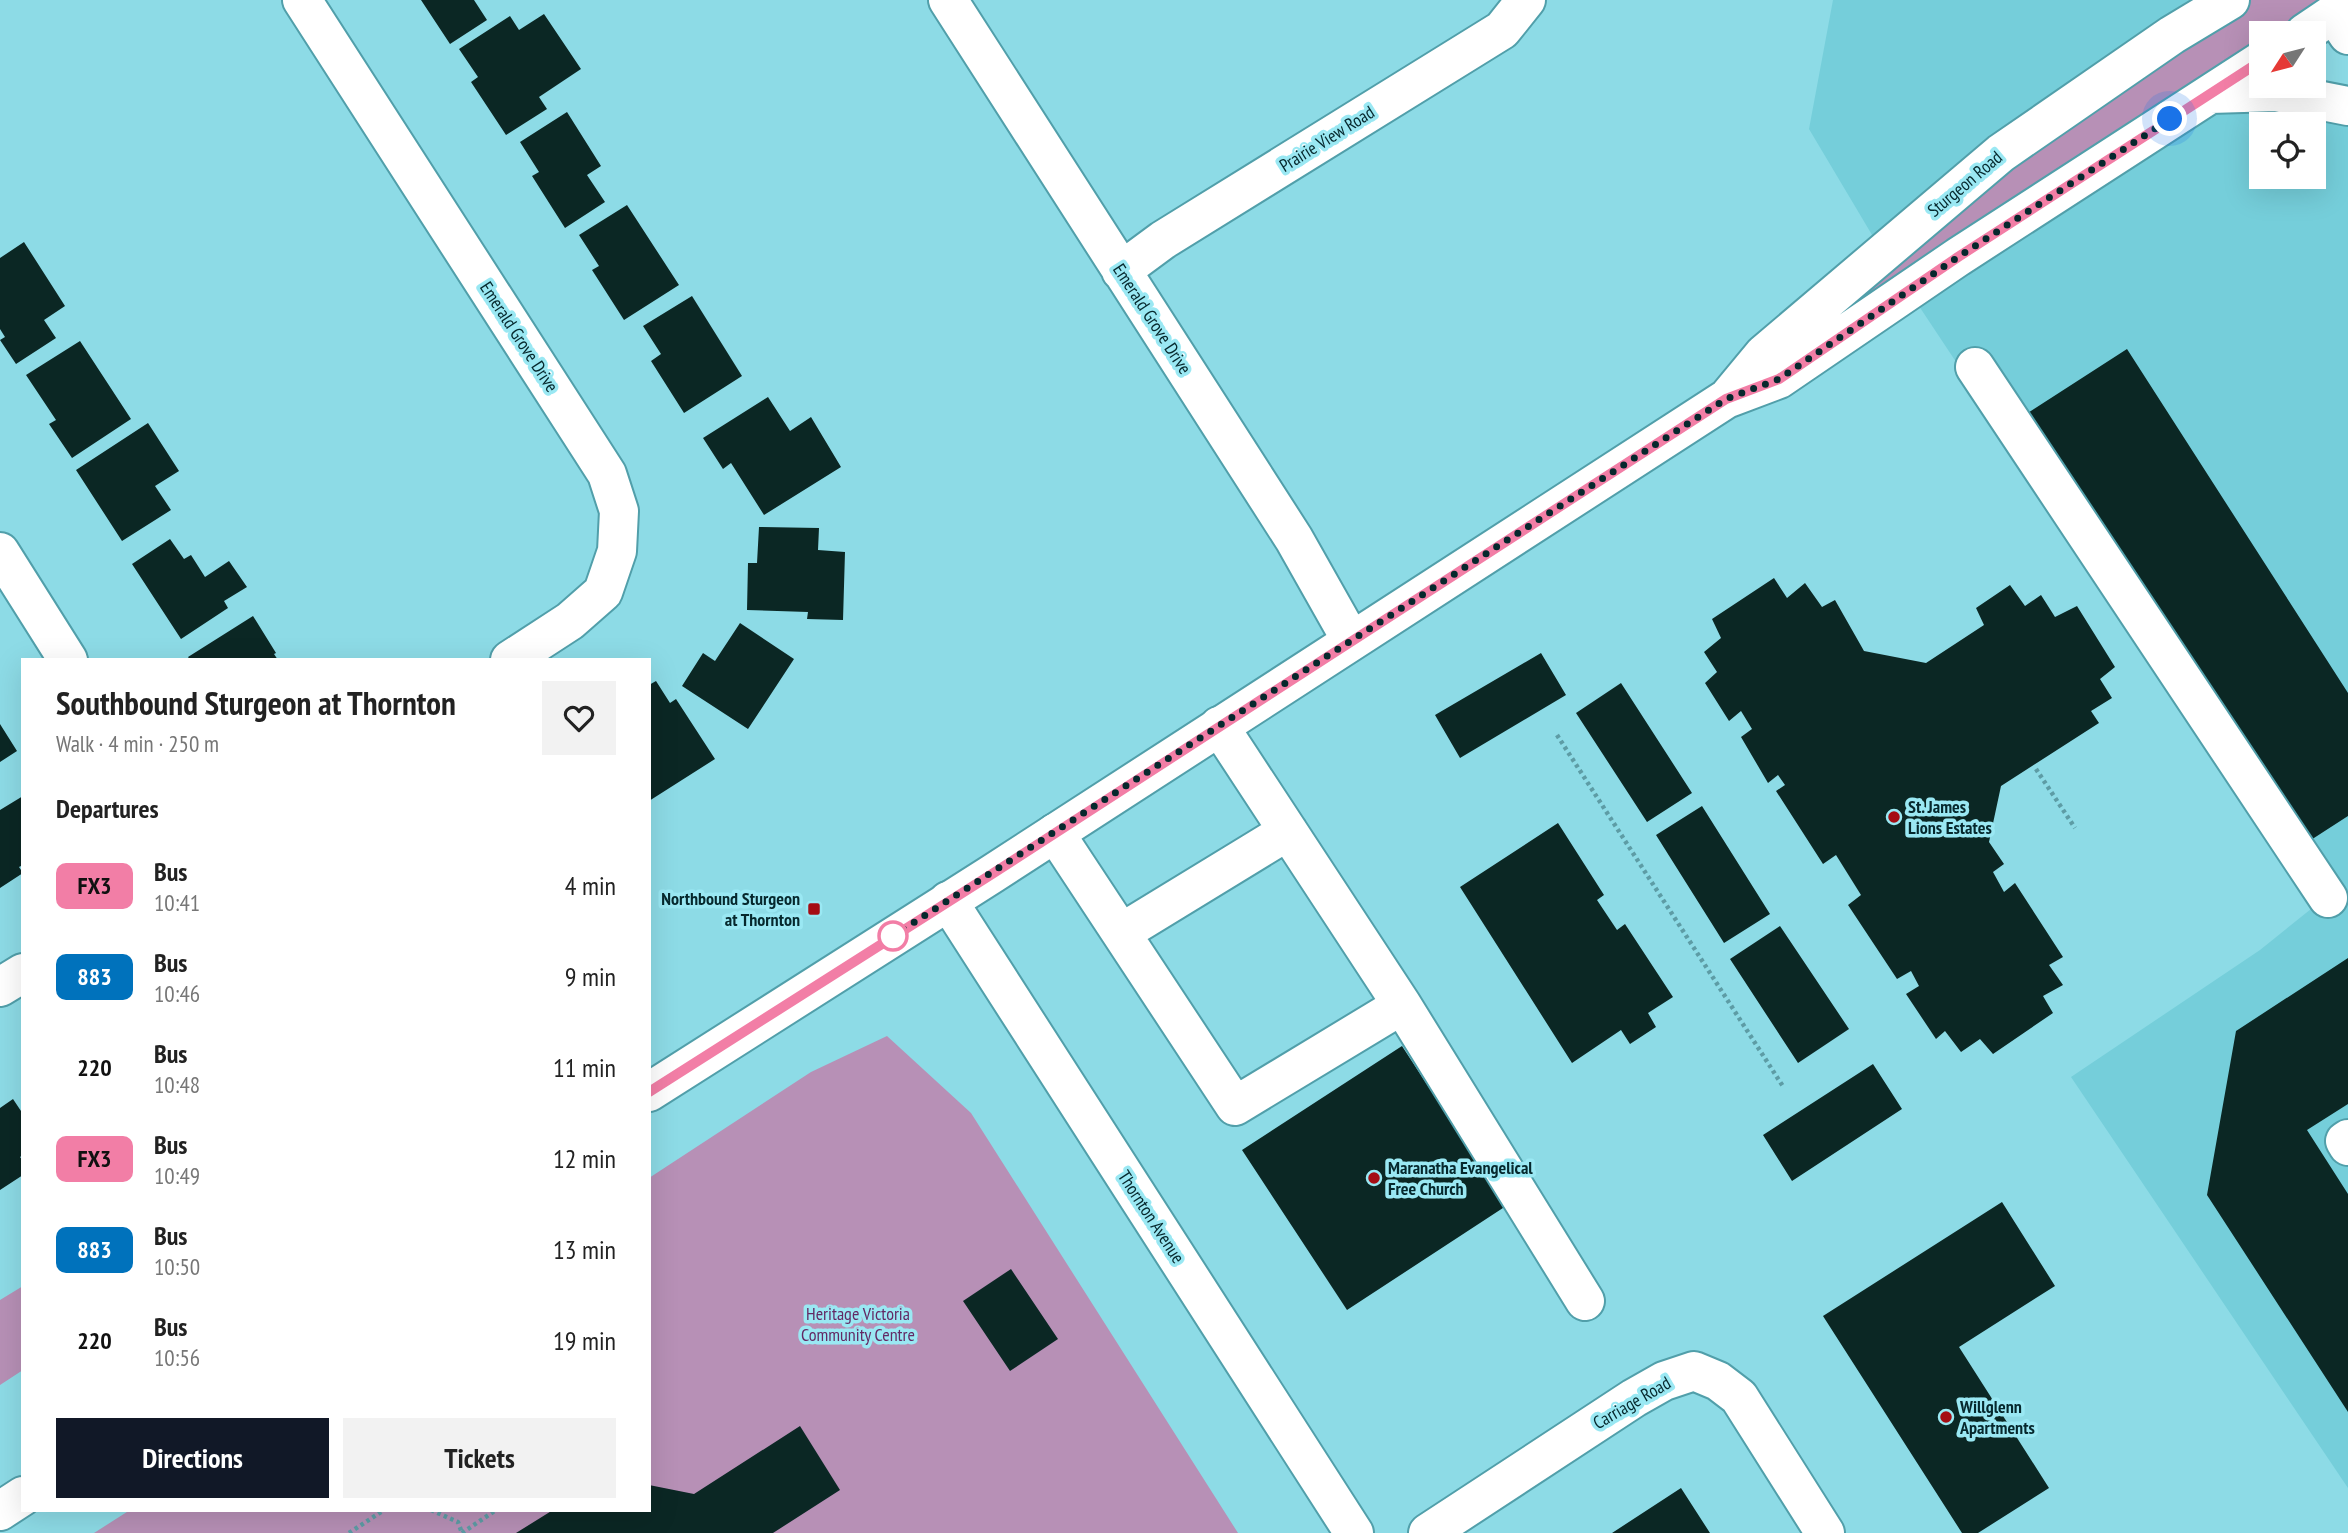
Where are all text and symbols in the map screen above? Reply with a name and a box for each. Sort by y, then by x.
north arrow [2249,21,2326,98]
map controls [2249,21,2326,189]
street label: Prairie View Road [1275,100,1378,177]
your location [2152,101,2187,136]
button: locate [2249,112,2326,189]
street label: Sturgeon Road [1923,146,2007,222]
street label: Emerald Grove Drive [1108,259,1197,378]
street label: Emerald Grove Drive [475,277,564,396]
text: Southbound Sturgeon at Thornton [56,681,456,724]
button: heart [542,681,616,755]
text: Walk · 4 min · 250 m [56,729,219,758]
text: Departures [56,792,159,825]
place label: St. James Lions Estates [1908,795,1992,839]
marker: St. James Lions Estates [1886,809,1902,825]
text: Bus [154,855,187,888]
text: 4 min [565,869,616,902]
text: FX3 [77,870,112,901]
place label: Northbound Sturgeon at Thornton [661,887,800,931]
text: 10:41 [154,888,200,917]
marker: Northbound Sturgeon at Thornton [806,901,822,917]
unlabelled marker [878,921,908,951]
text: Bus [154,946,187,979]
text: 9 min [565,960,616,993]
text: 883 [77,961,112,992]
text: 10:46 [154,979,200,1008]
text: Bus [154,1037,187,1070]
text: 11 min [553,1051,616,1084]
text: 220 [77,1052,112,1083]
text: 10:48 [154,1070,200,1099]
text: Bus [154,1128,187,1161]
text: 12 min [553,1142,616,1175]
text: FX3 [77,1143,112,1174]
place label: Maranatha Evangelical Free Church [1388,1156,1533,1200]
text: 10:49 [154,1161,200,1190]
street label: Thornton Avenue [1113,1166,1190,1267]
marker: Maranatha Evangelical Free Church [1366,1170,1382,1186]
text: Bus [154,1219,187,1252]
text: 13 min [553,1233,616,1266]
text: 883 [77,1234,112,1265]
text: 10:50 [154,1252,200,1281]
park label: Heritage Victoria Community Centre [801,1302,915,1346]
text: Bus [154,1310,187,1343]
text: 19 min [553,1324,616,1357]
text: 220 [77,1325,112,1356]
text: 10:56 [154,1343,200,1372]
street label: Carriage Road [1589,1371,1675,1434]
place label: Willglenn Apartments [1959,1395,2035,1439]
marker: Willglenn Apartments [1938,1409,1954,1425]
button: Directions [56,1418,329,1498]
button: Tickets [343,1418,616,1498]

